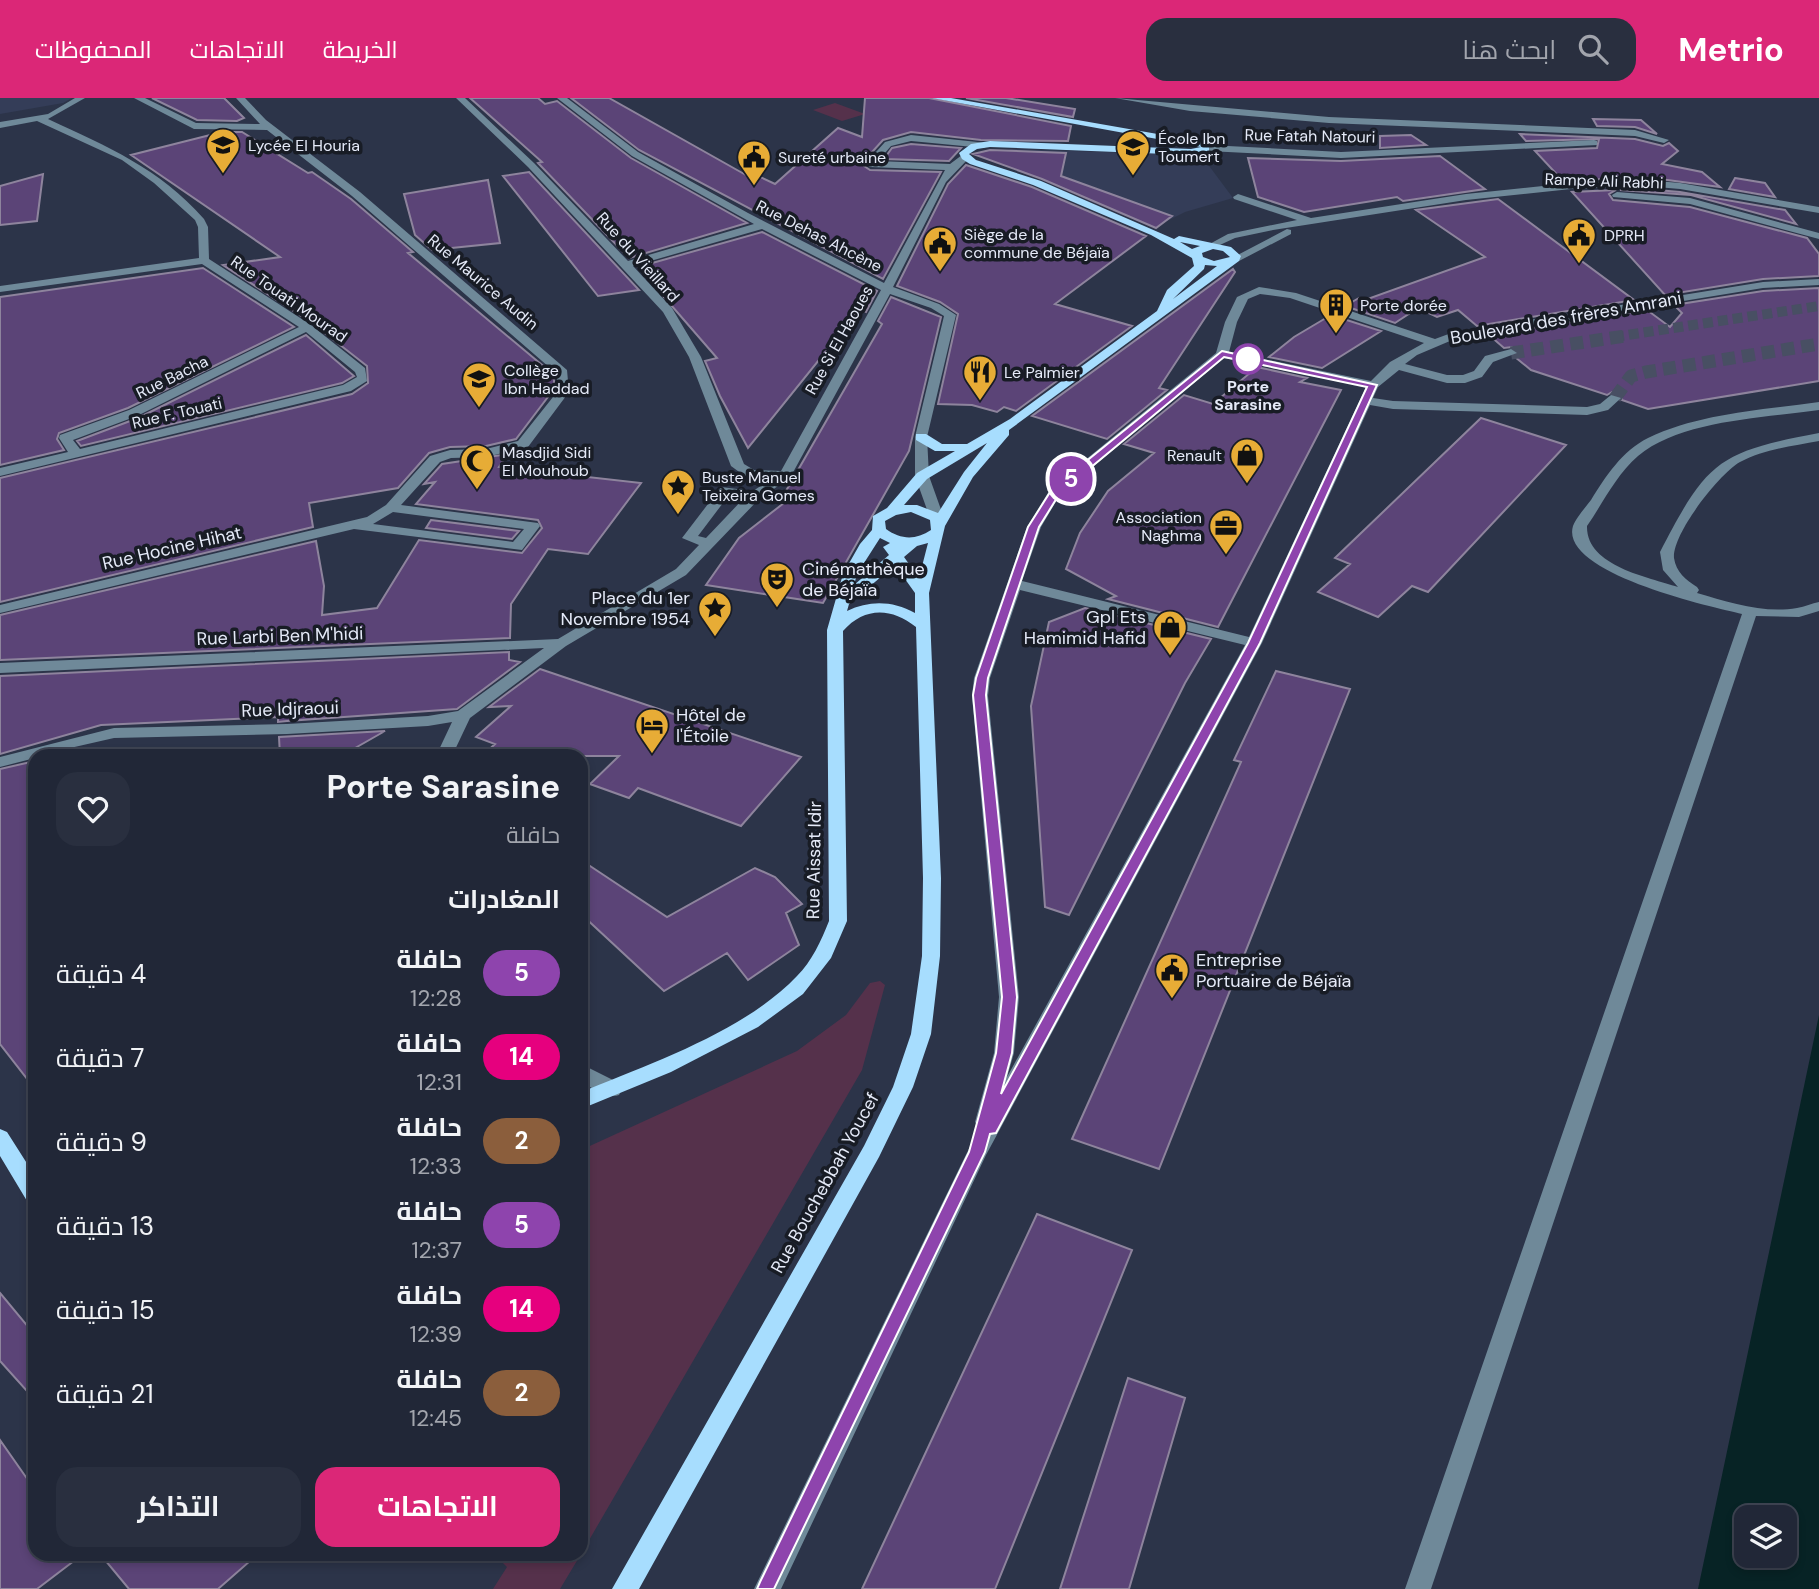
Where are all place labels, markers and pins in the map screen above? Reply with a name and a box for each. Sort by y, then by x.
school or university icon: Lycée El Houria [204,126,242,175]
school or university icon: École Ibn Toumert [1114,128,1152,177]
place label: École Ibn Toumert [1158,128,1226,167]
place label: Lycée El Houria [248,135,360,156]
public building icon: Sureté urbaine [735,138,773,187]
place label: Sureté urbaine [778,147,886,168]
public building icon: DPRH [1560,216,1598,265]
public building icon: Siège de la commune de Béjaïa [921,224,959,273]
place label: Siège de la commune de Béjaïa [964,224,1110,263]
place label: DPRH [1604,225,1645,246]
building icon: Porte dorée [1317,286,1355,335]
place label: Porte dorée [1360,295,1447,316]
marker: Porte Sarasine [1233,344,1263,374]
restaurant icon: Le Palmier [961,353,999,402]
school or university icon: Collège Ibn Haddad [460,360,498,409]
place label: Collège Ibn Haddad [504,360,590,399]
place label: Le Palmier [1004,362,1080,383]
place label: Porte Sarasine [1214,376,1282,415]
shop icon: Renault [1228,436,1266,485]
mosque icon: Masdjid Sidi El Mouhoub [458,442,496,491]
place label: Masdjid Sidi El Mouhoub [502,442,591,481]
place label: Renault [1167,445,1222,466]
place icon: Buste Manuel Teixeira Gomes [659,467,697,516]
place label: Buste Manuel Teixeira Gomes [702,467,815,506]
place label: Association Naghma [1116,507,1202,546]
office icon: Association Naghma [1207,507,1245,556]
place label: Cinémathèque de Béjaïa [802,557,925,602]
theatre icon: Cinémathèque de Béjaïa [758,560,796,609]
place label: Place du 1er Novembre 1954 [561,586,690,631]
place icon: Place du 1er Novembre 1954 [696,589,734,638]
place label: Gpl Ets Hamimid Hafid [1024,605,1146,650]
shop icon: Gpl Ets Hamimid Hafid [1151,608,1189,657]
place label: Hôtel de l'Étoile [676,703,746,748]
hotel icon: Hôtel de l'Étoile [633,706,671,755]
place label: Entreprise Portuaire de Béjaïa [1196,948,1351,993]
public building icon: Entreprise Portuaire de Béjaïa [1153,951,1191,1000]

